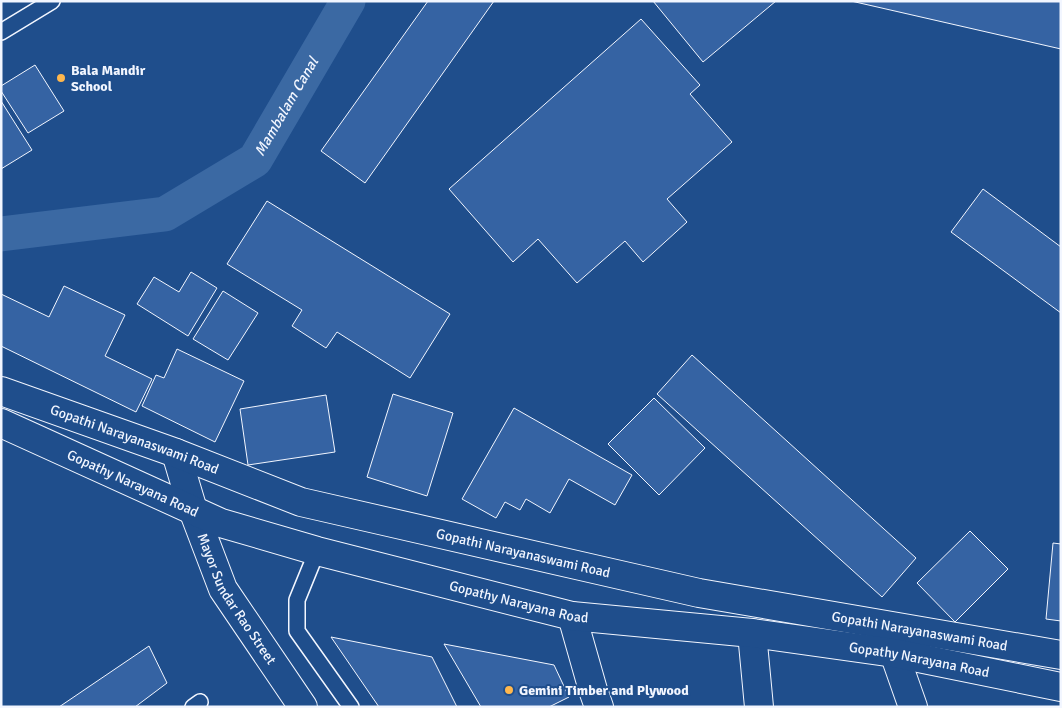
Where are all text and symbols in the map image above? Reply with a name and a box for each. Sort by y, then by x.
water label: Mambalam Canal [250,53,323,159]
place label: Bala Mandir School [71,62,146,95]
marker: Bala Mandir School [55,72,67,84]
street label: Gopathi Narayanaswami Road [48,401,221,477]
street label: Gopathy Narayana Road [65,446,201,520]
street label: Gopathi Narayanaswami Road [435,525,612,581]
street label: Mayor Sundar Rao Street [194,531,280,668]
street label: Gopathy Narayana Road [448,577,589,626]
street label: Gopathi Narayanaswami Road [830,607,1009,654]
street label: Gopathy Narayana Road [848,638,991,681]
place label: Gemini Timber and Plywood [519,682,689,699]
marker: Gemini Timber and Plywood [503,684,515,696]

